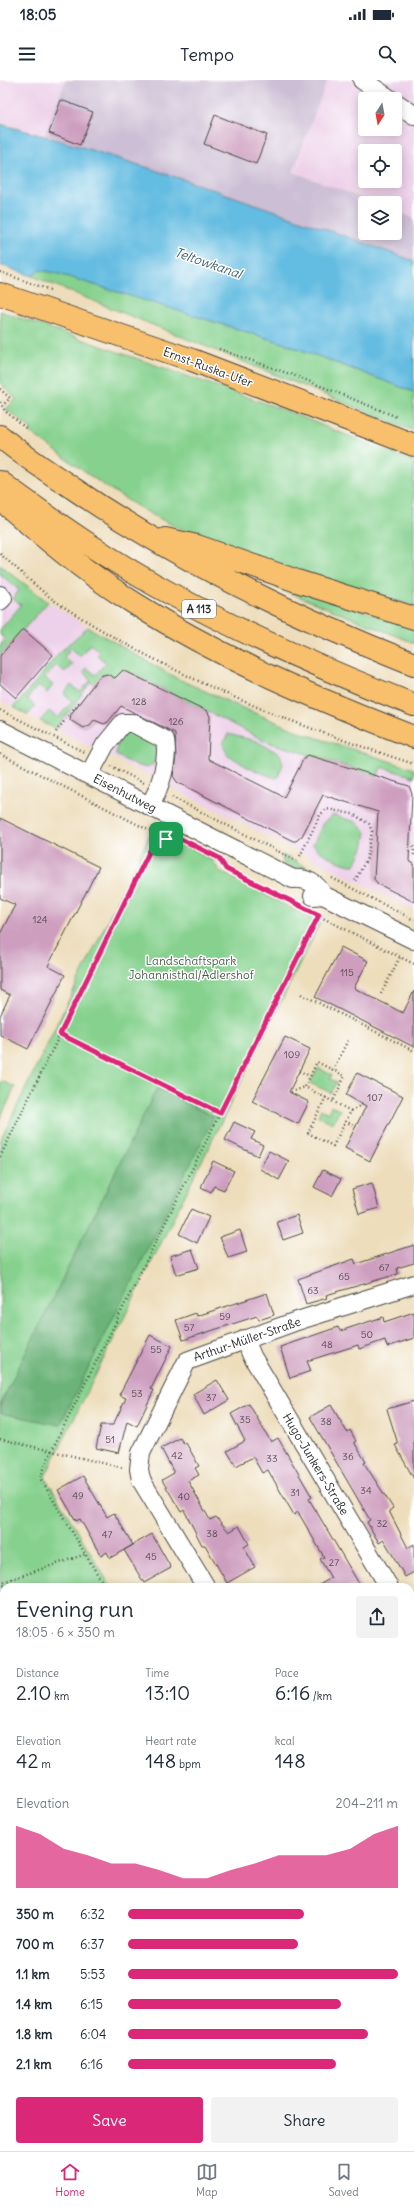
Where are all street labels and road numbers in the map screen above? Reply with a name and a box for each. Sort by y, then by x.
street label: Ernst-Ruska-Ufer [161,344,255,390]
road number: A 113 [182,600,216,618]
street label: Eisenhutweg [91,771,159,815]
street label: Arthur-Müller-Straße [191,1314,303,1364]
street label: Hugo-Junkers-Straße [280,1410,352,1518]

